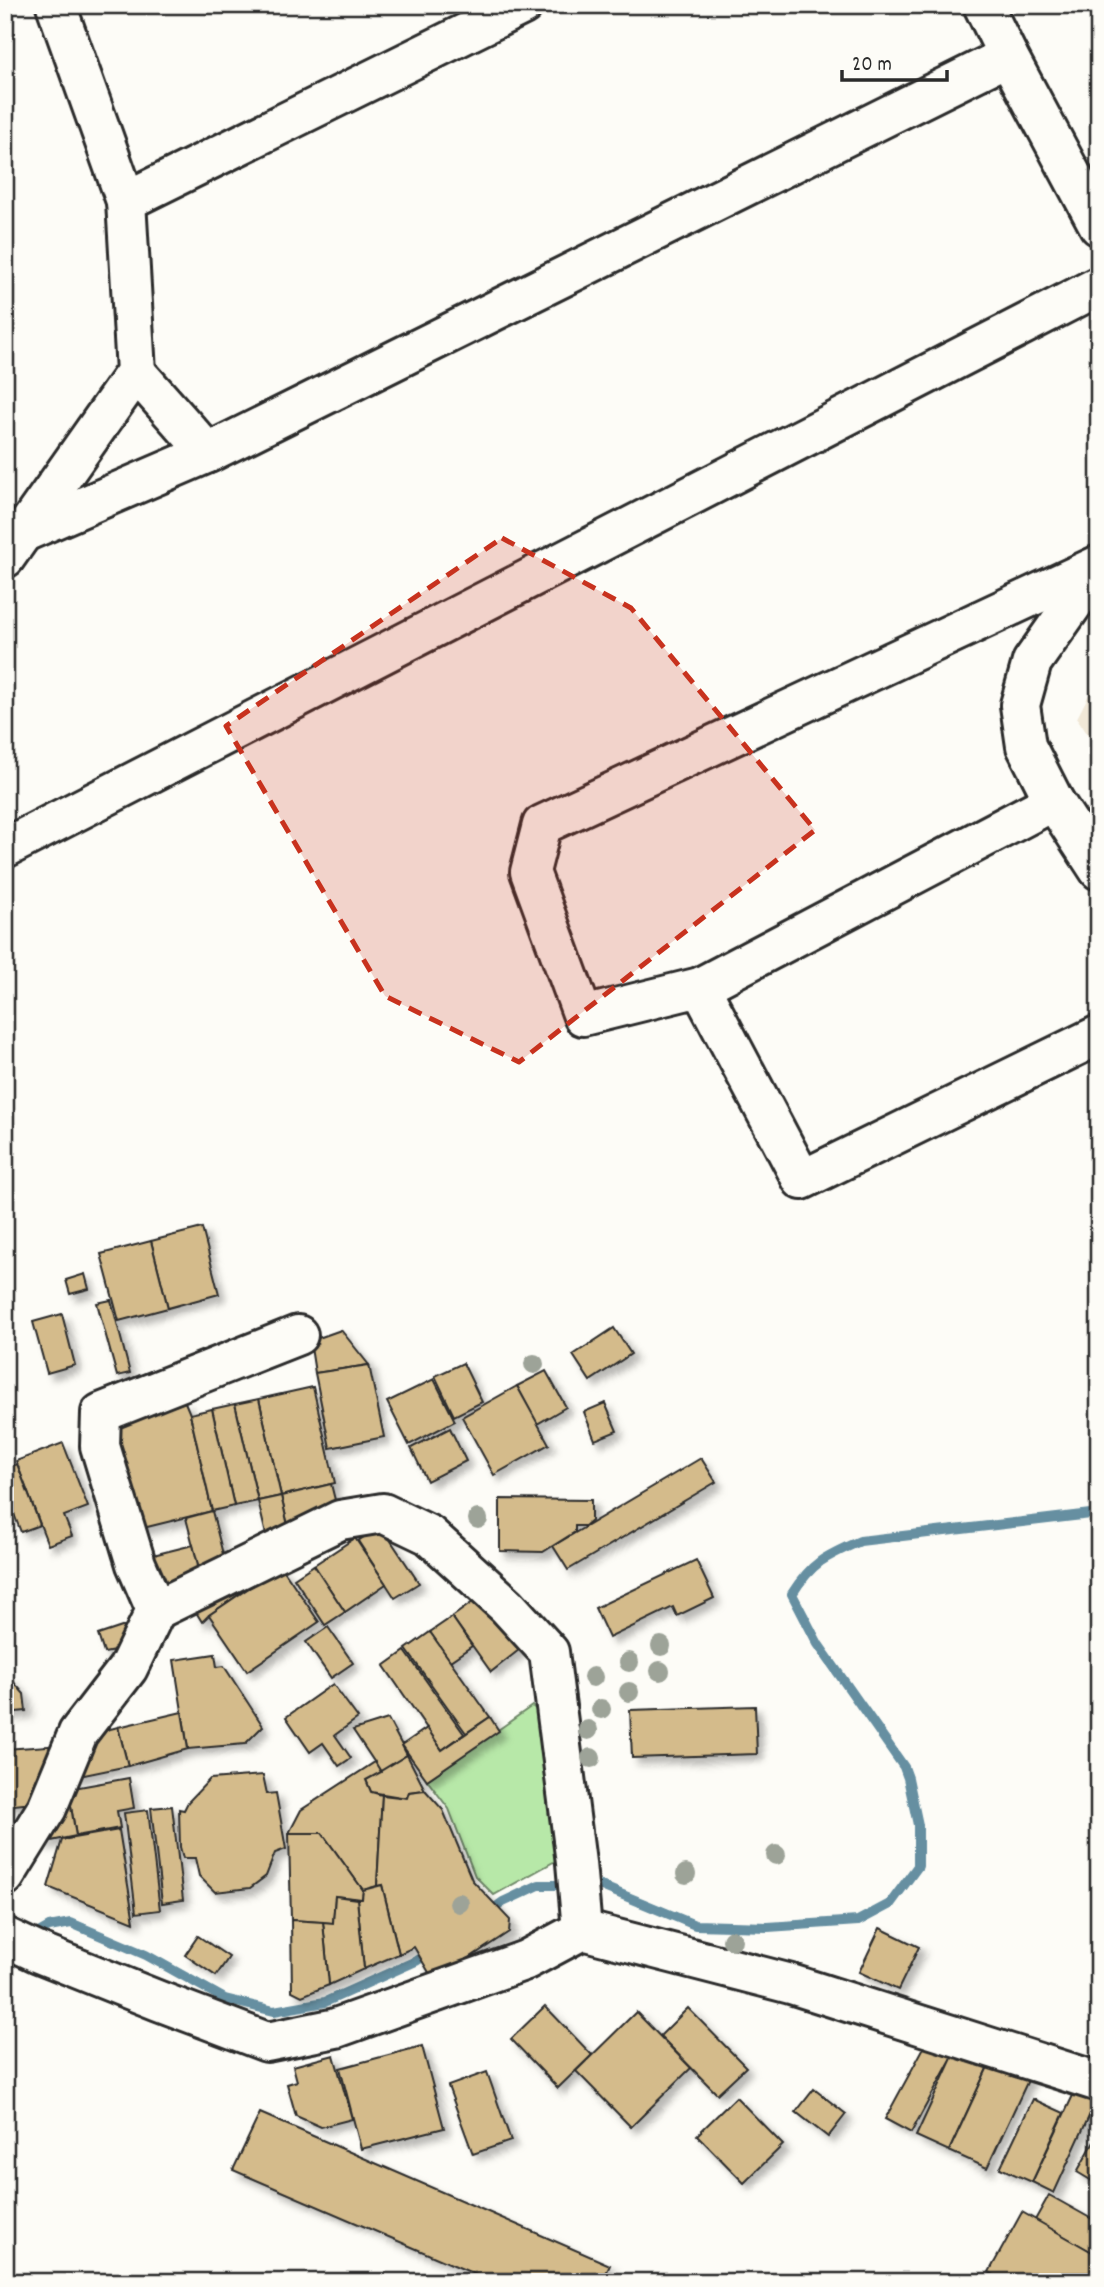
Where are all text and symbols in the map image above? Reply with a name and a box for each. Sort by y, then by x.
scale bar [842,38,946,82]
text: 20 m [852,51,892,81]

